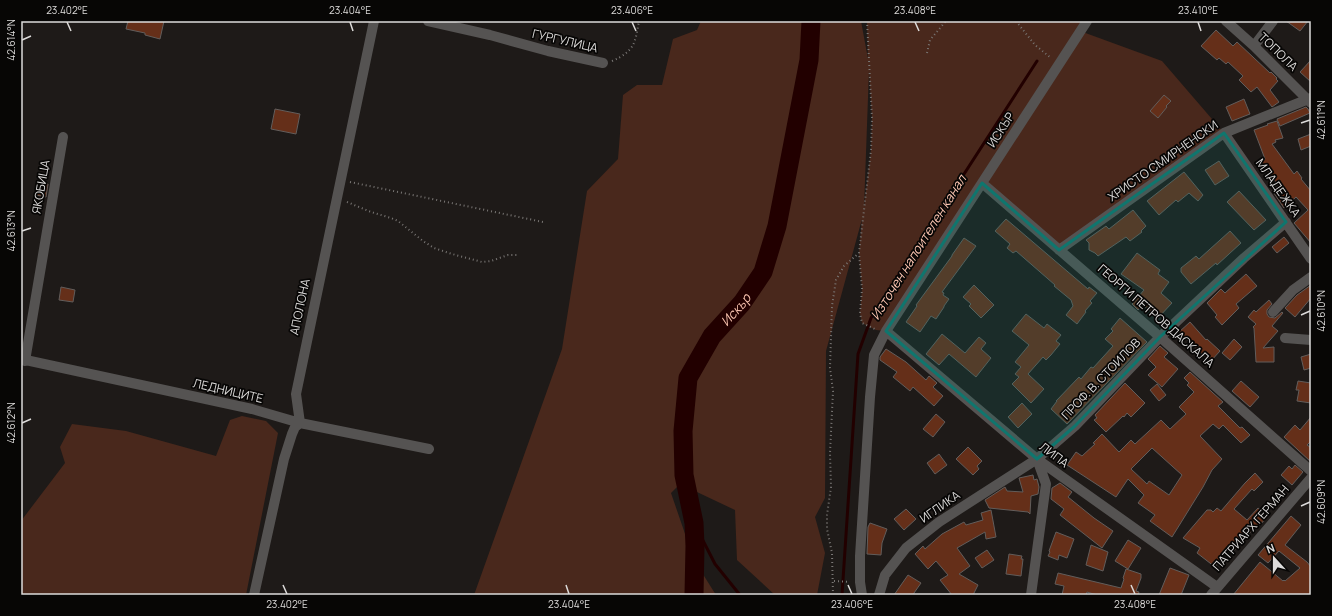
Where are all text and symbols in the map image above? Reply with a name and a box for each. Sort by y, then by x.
text: 23.402°E [46,3,88,17]
text: 23.404°E [329,3,371,17]
text: 23.406°E [611,3,653,17]
text: 23.408°E [894,3,936,17]
text: 23.410°E [1178,3,1218,17]
text: 42.614°N [4,19,18,61]
street label: ГУРГУЛИЦА [531,25,600,56]
street label: ТОПОЛА [1255,29,1302,75]
text: 42.611°N [1314,100,1328,140]
street label: ИСКЪР [983,109,1018,151]
street label: ХРИСТО СМИРНЕНСКИ [1104,116,1221,205]
street label: МЛАДЕЖКА [1252,155,1305,221]
street label: ЯКОБИЦА [27,158,54,215]
water label: Източен напоителен канал [866,170,971,323]
text: 42.613°N [4,210,18,251]
street label: ГЕОРГИ ПЕТРОВ ДАСКАЛА [1094,260,1219,371]
street label: АПОЛОНА [285,277,314,337]
water label: Искър [716,289,755,330]
text: 42.610°N [1314,290,1328,332]
street label: ПРОФ. В. СТОИЛОВ [1057,334,1144,423]
street label: ЛЕДНИЦИТЕ [191,374,265,407]
text: 42.612°N [4,402,18,444]
street label: ЛИПА [1036,438,1073,471]
text: 42.609°N [1314,480,1328,524]
street label: ПАТРИАРХ ГЕРМАН [1209,481,1293,574]
street label: ИГЛИКА [916,486,964,527]
north arrow [1254,538,1294,578]
text: N [1264,540,1277,557]
text: 23.402°E [266,597,308,611]
text: 23.404°E [548,597,590,611]
text: 23.406°E [831,597,873,611]
text: 23.408°E [1114,597,1156,611]

